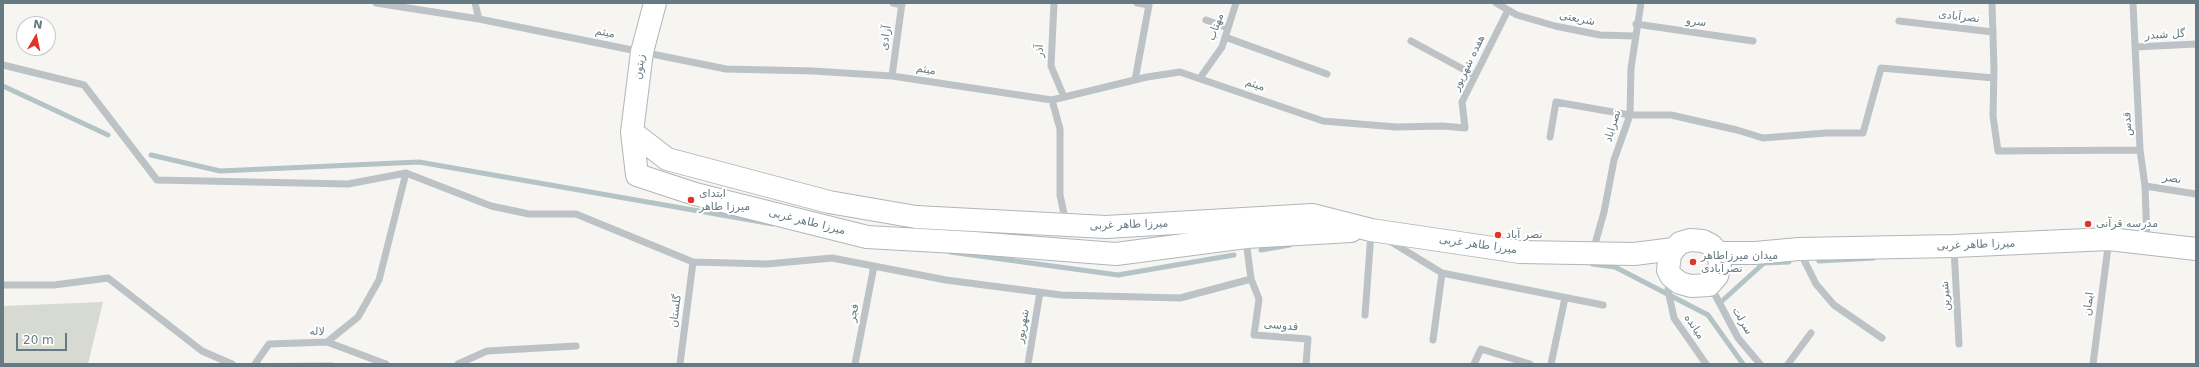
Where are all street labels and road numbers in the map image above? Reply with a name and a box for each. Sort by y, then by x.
street label: نصرآبادی [1938,8,1980,26]
street label: شریعتی [1558,9,1596,29]
street label: مهتاب [1205,12,1227,42]
street label: سرو [1685,14,1707,30]
street label: میثم [594,25,616,41]
street label: آزادی [878,25,894,51]
street label: گل شبدر [2144,27,2186,43]
street label: هفده شهریور [1450,33,1488,93]
street label: آذر [1033,44,1047,58]
street label: زیتون [632,53,648,81]
street label: میثم [915,62,937,78]
street label: میثم [1243,76,1267,94]
street label: نصراباد [1602,108,1624,144]
street label: قدس [2121,111,2135,137]
street label: نصر [2162,171,2182,187]
street label: میرزا طاهر غربی [767,206,847,238]
street label: میرزا طاهر غربی [1089,217,1169,233]
street label: میرزا طاهر غربی [1438,233,1518,257]
street label: میرزا طاهر غربی [1936,237,2016,253]
street label: شیرین [1939,281,1953,311]
street label: ایمان [2081,291,2097,317]
street label: گلستان [667,294,685,328]
street label: فجر [846,303,862,323]
street label: سرلت [1729,305,1755,337]
street label: شهریور [1014,308,1032,344]
street label: میانده [1681,312,1707,342]
street label: قدوسی [1263,318,1299,334]
street label: لاله [309,325,325,339]

